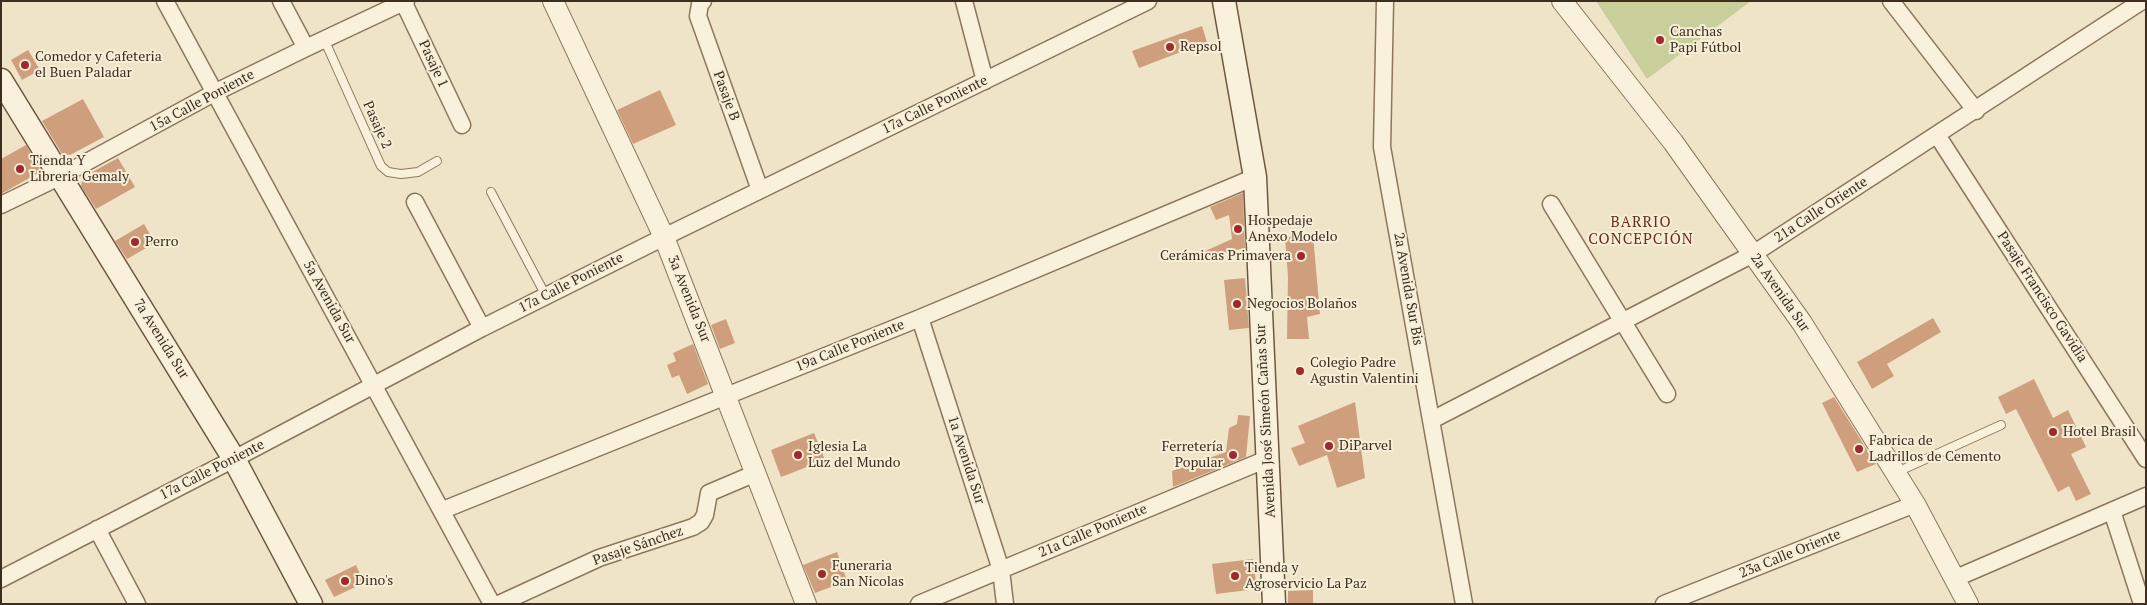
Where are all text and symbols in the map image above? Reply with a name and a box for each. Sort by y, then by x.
place label: Canchas Papi Fútbol [1670,24,1741,56]
marker: Canchas Papi Fútbol [1654,34,1666,46]
street label: Pasaje 1 [415,38,451,90]
place label: Repsol [1180,39,1222,55]
marker: Repsol [1164,41,1176,53]
place label: Comedor y Cafeteria el Buen Paladar [35,49,162,82]
marker: Comedor y Cafeteria el Buen Paladar [19,59,31,71]
street label: 15a Calle Poniente [147,66,257,136]
street label: Pasaje B [709,69,743,123]
street label: 17a Calle Poniente [879,72,991,138]
street label: Pasaje 2 [359,99,395,151]
place label: Tienda Y Libreria Gemaly [30,153,129,186]
marker: Tienda Y Libreria Gemaly [14,163,26,175]
street label: 21a Calle Oriente [1771,174,1871,246]
place label: Hospedaje Anexo Modelo [1248,213,1338,246]
district label: BARRIO CONCEPCIÓN [1587,214,1695,249]
marker: Hospedaje Anexo Modelo [1232,223,1244,235]
street label: Pasaje Francisco Gavidia [1993,228,2091,366]
street label: 2a Avenida Sur Bis [1390,231,1426,347]
place label: Perro [145,234,178,250]
marker: Perro [129,236,141,248]
place label: Cerámicas Primavera [1160,248,1291,264]
street label: 17a Calle Poniente [516,249,626,317]
marker: Cerámicas Primavera [1295,250,1307,262]
street label: 2a Avenida Sur [1747,250,1813,336]
street label: 3a Avenida Sur [664,253,714,345]
street label: 5a Avenida Sur [299,258,359,346]
street label: 7a Avenida Sur [130,296,192,382]
place label: Negocios Bolaños [1247,296,1357,312]
marker: Negocios Bolaños [1231,298,1243,310]
street label: 19a Calle Poniente [793,316,907,376]
street label: Avenida José Simeón Cañas Sur [1253,323,1279,519]
place label: Colegio Padre Agustin Valentini [1310,355,1419,388]
marker: Colegio Padre Agustin Valentini [1294,365,1306,377]
street label: 1a Avenida Sur [944,414,988,506]
place label: Hotel Brasil [2063,424,2136,440]
marker: Hotel Brasil [2047,426,2059,438]
place label: Fabrica de Ladrillos de Cemento [1869,433,2001,466]
street label: 17a Calle Poniente [157,436,267,504]
place label: DiParvel [1339,438,1392,454]
place label: Iglesia La Luz del Mundo [808,439,900,472]
place label: Ferretería Popular [1162,439,1223,472]
marker: DiParvel [1323,440,1335,452]
marker: Fabrica de Ladrillos de Cemento [1853,443,1865,455]
marker: Iglesia La Luz del Mundo [792,449,804,461]
marker: Ferretería Popular [1227,449,1239,461]
street label: 21a Calle Poniente [1036,501,1150,561]
street label: Pasaje Sánchez [591,523,685,569]
street label: 23a Calle Oriente [1737,526,1843,582]
place label: Funeraria San Nicolas [832,558,904,590]
place label: Tienda y Agroservicio La Paz [1245,560,1367,592]
marker: Funeraria San Nicolas [816,568,828,580]
marker: Tienda y Agroservicio La Paz [1229,570,1241,582]
place label: Dino's [355,573,393,589]
marker: Dino's [339,575,351,587]

